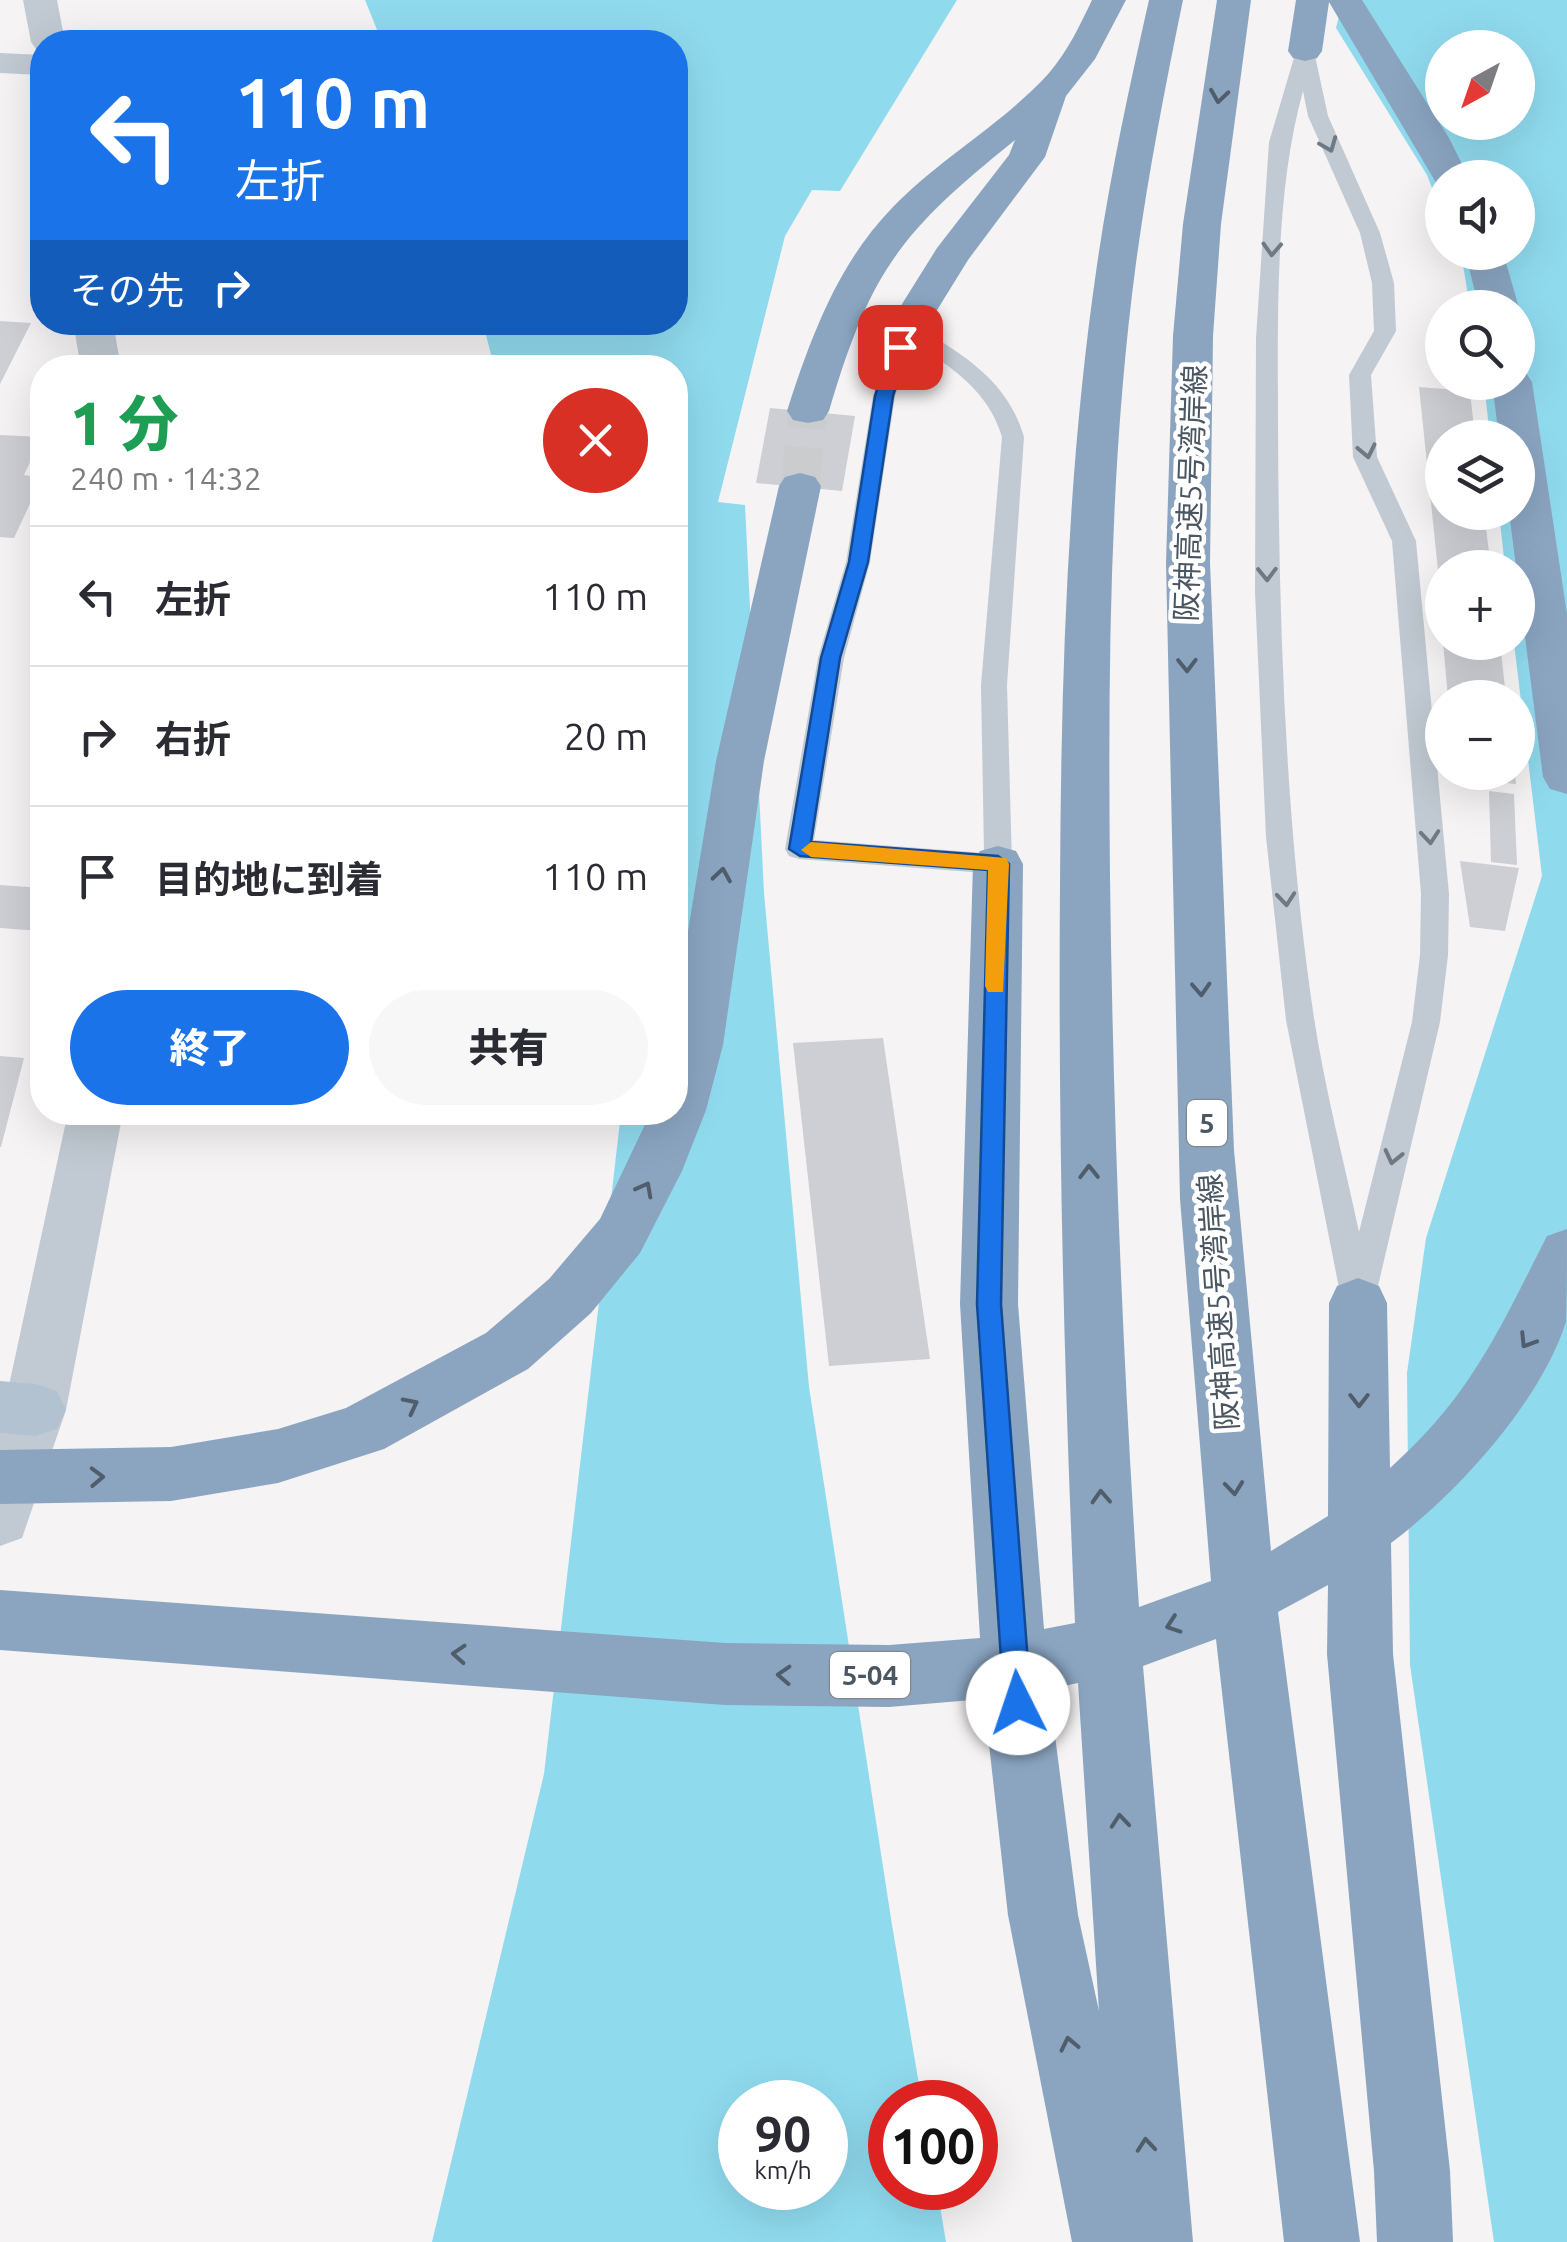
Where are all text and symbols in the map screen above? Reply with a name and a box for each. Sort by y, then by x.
north arrow [1425,30,1535,140]
map controls [1425,30,1535,790]
text: 110 m [235,63,430,141]
icon: left [70,70,200,200]
one-way arrow [1210,88,1231,105]
one-way arrow [1318,135,1338,153]
text: 左折 [235,155,325,206]
button: sound [1425,160,1535,270]
one-way arrow [1262,242,1283,258]
icon: right [204,260,259,315]
text: その先 [70,269,184,311]
button: search [1425,290,1535,400]
pin [858,305,943,390]
icon: arrive [873,320,928,375]
street label: 阪神高速5号湾岸線 [1169,364,1211,622]
button: close [543,388,648,493]
text: 1 分 [70,389,178,456]
button: layers [1425,420,1535,530]
one-way arrow [1355,442,1376,459]
text: 240 m · 14:32 [70,460,262,496]
button: + [1425,550,1535,660]
one-way arrow [1256,568,1278,583]
icon: left [70,569,125,624]
text: 110 m [542,575,648,617]
text: 左折 [155,578,231,620]
one-way arrow [1177,657,1198,673]
button: − [1425,680,1535,790]
icon: right [70,709,125,764]
text: 20 m [564,715,648,757]
text: 右折 [155,718,231,760]
one-way arrow [1419,829,1441,845]
icon: arrive [70,849,125,904]
text: 110 m [542,855,648,897]
text: 目的地に到着 [155,858,383,900]
one-way arrow [711,867,732,884]
one-way arrow [1275,891,1296,907]
one-way arrow [1190,982,1211,998]
button: 終了 [70,990,349,1105]
button: 共有 [369,990,648,1105]
road number: 5 [1187,1100,1227,1146]
one-way arrow [1384,1148,1405,1165]
one-way arrow [1078,1163,1099,1179]
street label: 阪神高速5号湾岸線 [1192,1173,1244,1431]
one-way arrow [633,1181,652,1199]
one-way arrow [1520,1330,1539,1348]
one-way arrow [1348,1394,1370,1409]
one-way arrow [401,1397,419,1417]
one-way arrow [90,1467,106,1488]
one-way arrow [1223,1481,1245,1497]
one-way arrow [1090,1488,1111,1504]
one-way arrow [1165,1613,1183,1634]
one-way arrow [451,1644,467,1666]
position arrow [966,1651,1070,1755]
road number: 5-04 [830,1652,910,1698]
one-way arrow [775,1665,791,1686]
one-way arrow [1110,1812,1131,1828]
one-way arrow [1060,2035,1081,2052]
speed limit sign: 100 [868,2080,998,2210]
text: 90 [755,2105,811,2161]
one-way arrow [1136,2136,1158,2152]
text: km/h [754,2156,812,2184]

